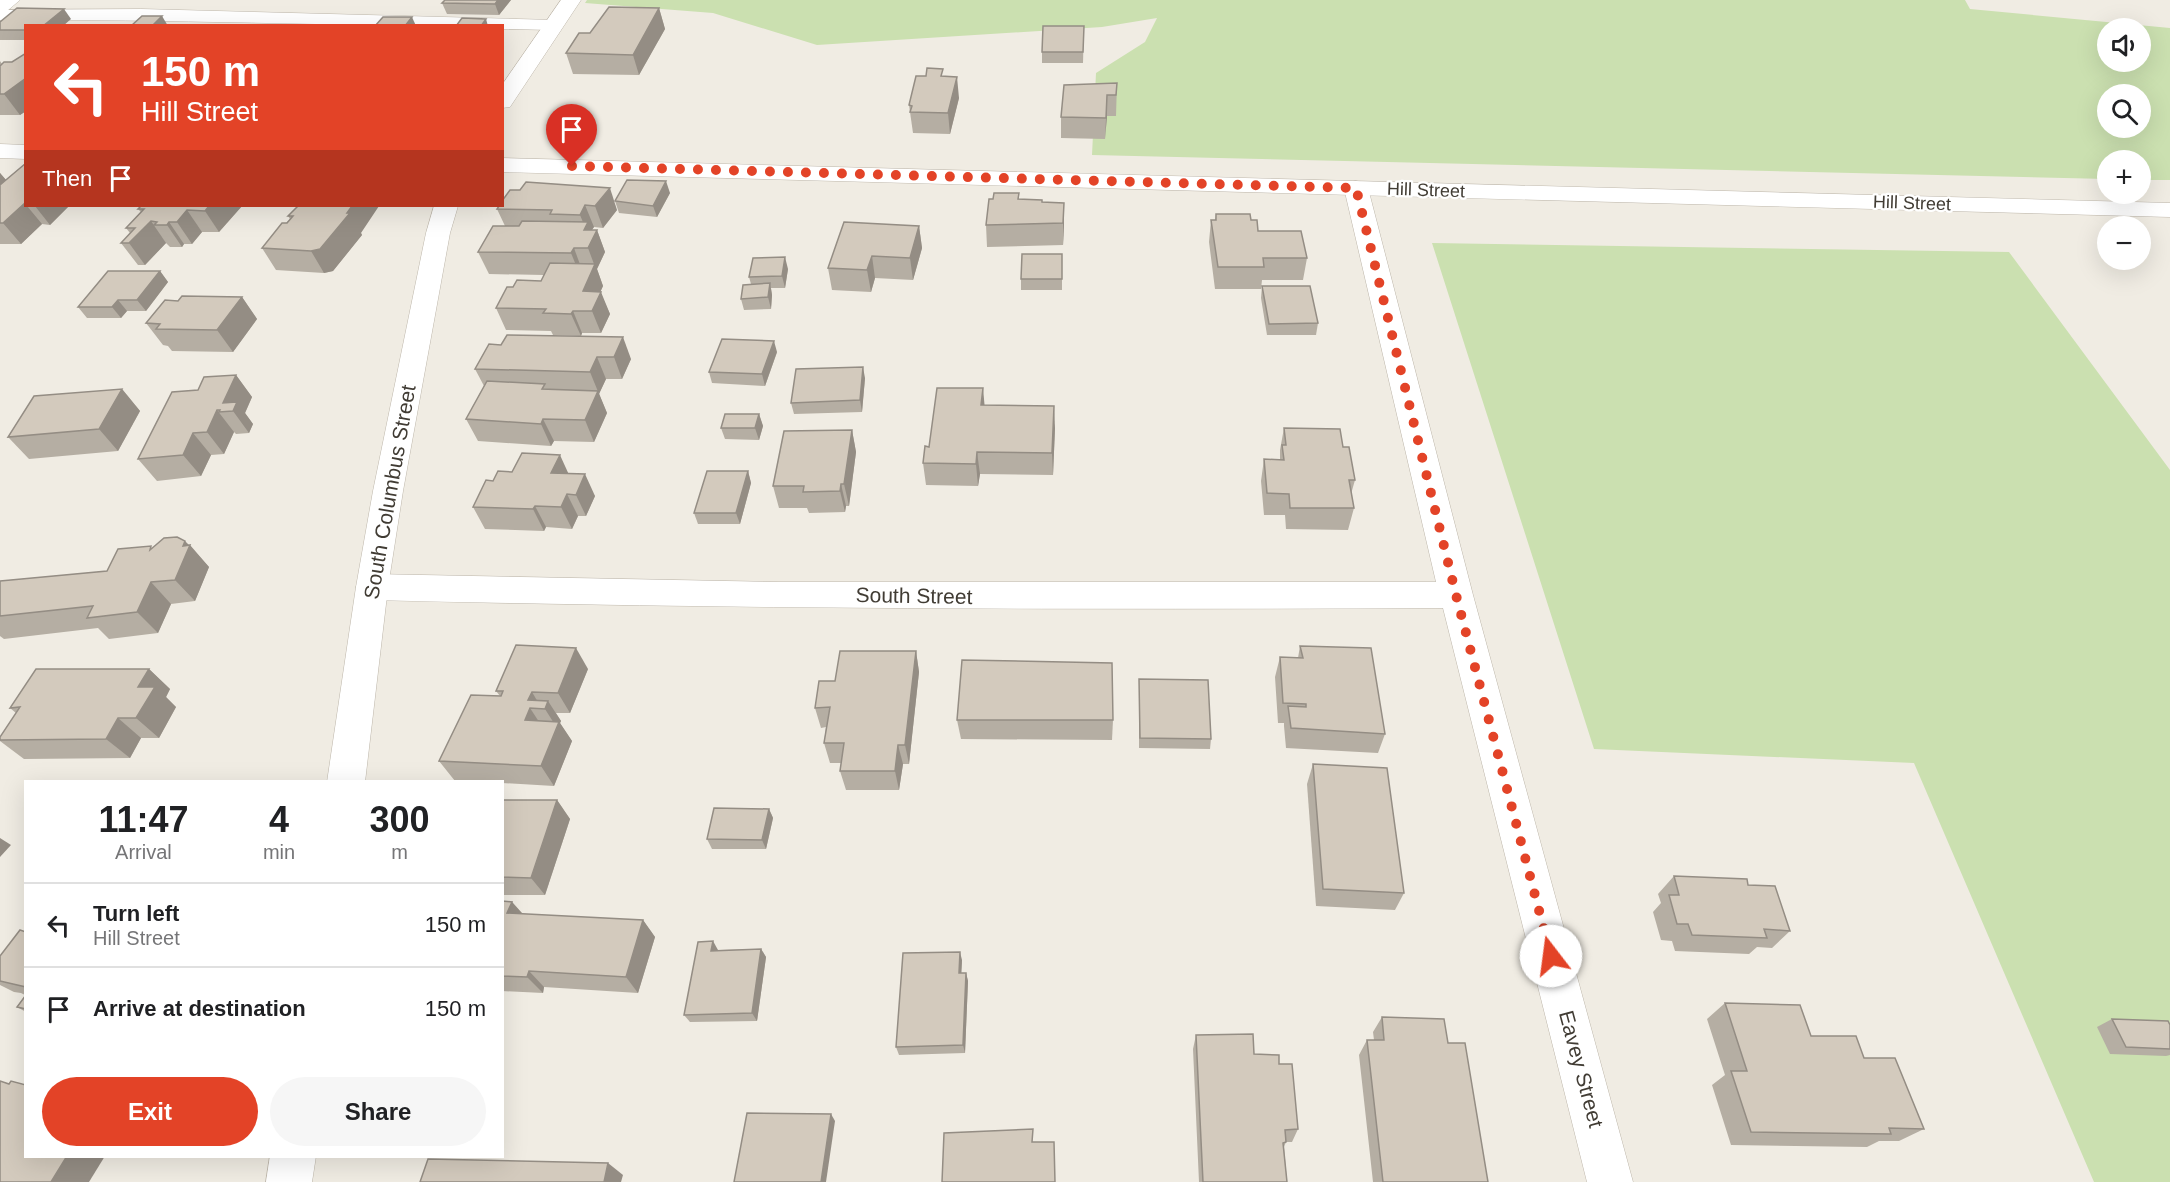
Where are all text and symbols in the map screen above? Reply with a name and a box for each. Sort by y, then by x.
map controls [2097,18,2151,270]
button: sound [2097,18,2151,72]
icon: left [42,48,120,126]
text: 150 m [141,48,260,95]
button: search [2097,84,2151,138]
text: Hill Street [141,97,258,127]
pin [546,104,597,166]
icon: arrive [555,113,588,146]
button: + [2097,150,2151,204]
icon: arrive [104,162,137,195]
text: Then [42,166,92,191]
street label: Hill Street [1387,179,1465,201]
street label: Hill Street [1873,192,1951,214]
button: − [2097,216,2151,270]
street label: South Columbus Street [359,383,420,601]
street label: South Street [855,583,973,608]
text: 11:47 [98,799,188,840]
text: 4 [269,799,289,840]
text: 300 [370,799,430,840]
text: Arrival [115,841,172,863]
text: min [263,841,295,863]
text: m [391,841,408,863]
text: Turn left [93,901,179,926]
icon: left [42,909,75,942]
text: 150 m [425,912,486,937]
position arrow [1519,924,1583,988]
text: Hill Street [93,927,180,949]
icon: arrive [42,993,75,1026]
text: Arrive at destination [93,996,306,1021]
text: 150 m [425,996,486,1021]
street label: Eavey Street [1555,1008,1608,1130]
button: Exit [42,1077,258,1146]
button: Share [270,1077,486,1146]

